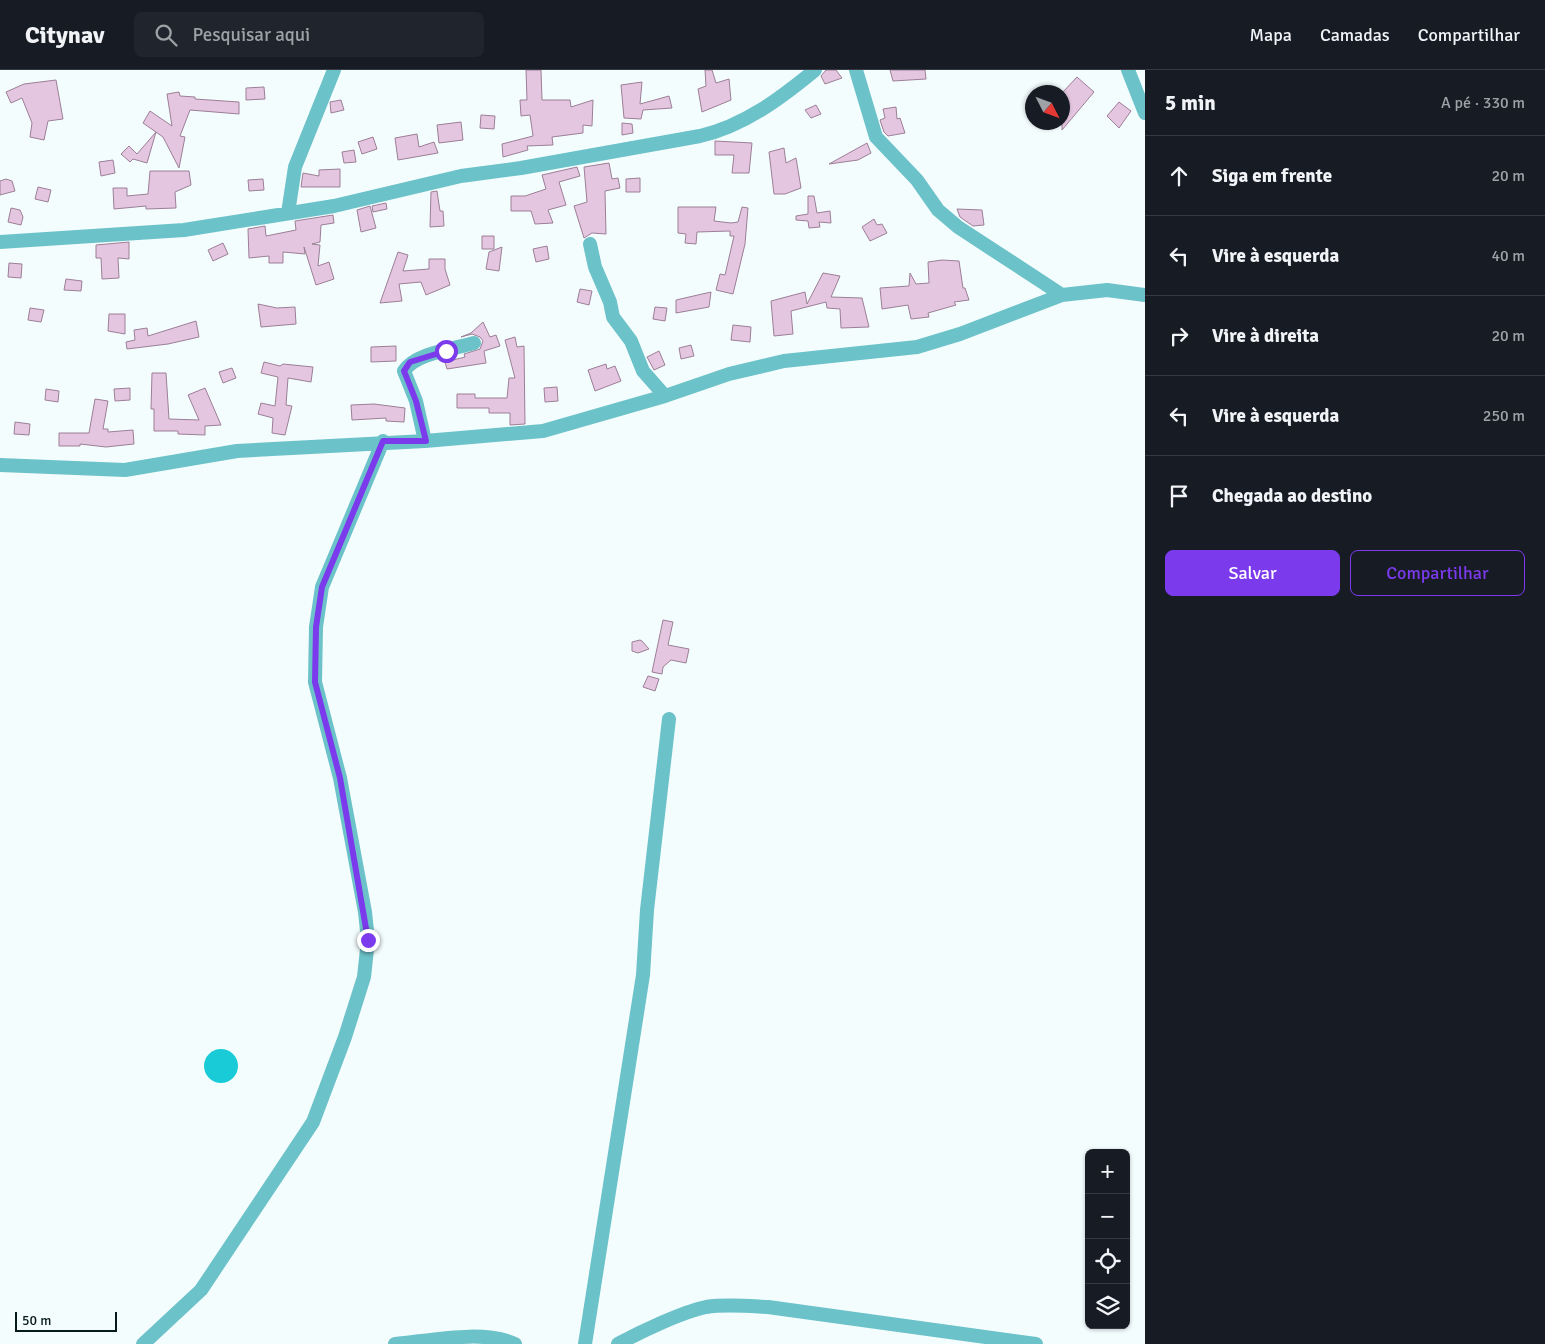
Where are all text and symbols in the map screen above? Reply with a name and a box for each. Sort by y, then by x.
search box [134,12,484,57]
text: Citynav [25,20,104,50]
icon: search [152,21,180,49]
text: Pesquisar aqui [192,23,310,47]
text: Mapa [1250,24,1292,46]
text: Camadas [1320,24,1390,46]
text: Compartilhar [1418,24,1520,46]
north arrow [1025,85,1070,130]
text: 5 min [1165,90,1216,116]
text: A pé · 330 m [1441,93,1525,113]
icon: ahead [1165,162,1193,190]
text: Siga em frente [1212,164,1332,188]
text: 20 m [1491,166,1525,186]
icon: left [1165,242,1193,270]
text: Vire à esquerda [1212,244,1339,268]
text: 40 m [1491,246,1525,266]
icon: right [1165,322,1193,350]
text: Vire à direita [1212,324,1319,348]
text: 20 m [1491,326,1525,346]
route start [435,340,458,363]
icon: left [1165,402,1193,430]
text: Vire à esquerda [1212,404,1339,428]
text: 250 m [1483,406,1525,426]
icon: arrive [1165,482,1193,510]
text: Chegada ao destino [1212,484,1372,508]
button: Salvar [1165,550,1340,596]
button: Compartilhar [1350,550,1525,596]
route end [357,929,380,952]
map controls [1085,1149,1130,1329]
button: + [1085,1149,1130,1194]
button: − [1085,1194,1130,1239]
button: locate [1085,1239,1130,1284]
button: layers [1085,1284,1130,1329]
scale bar [15,1309,118,1332]
text: 50 m [22,1312,51,1329]

